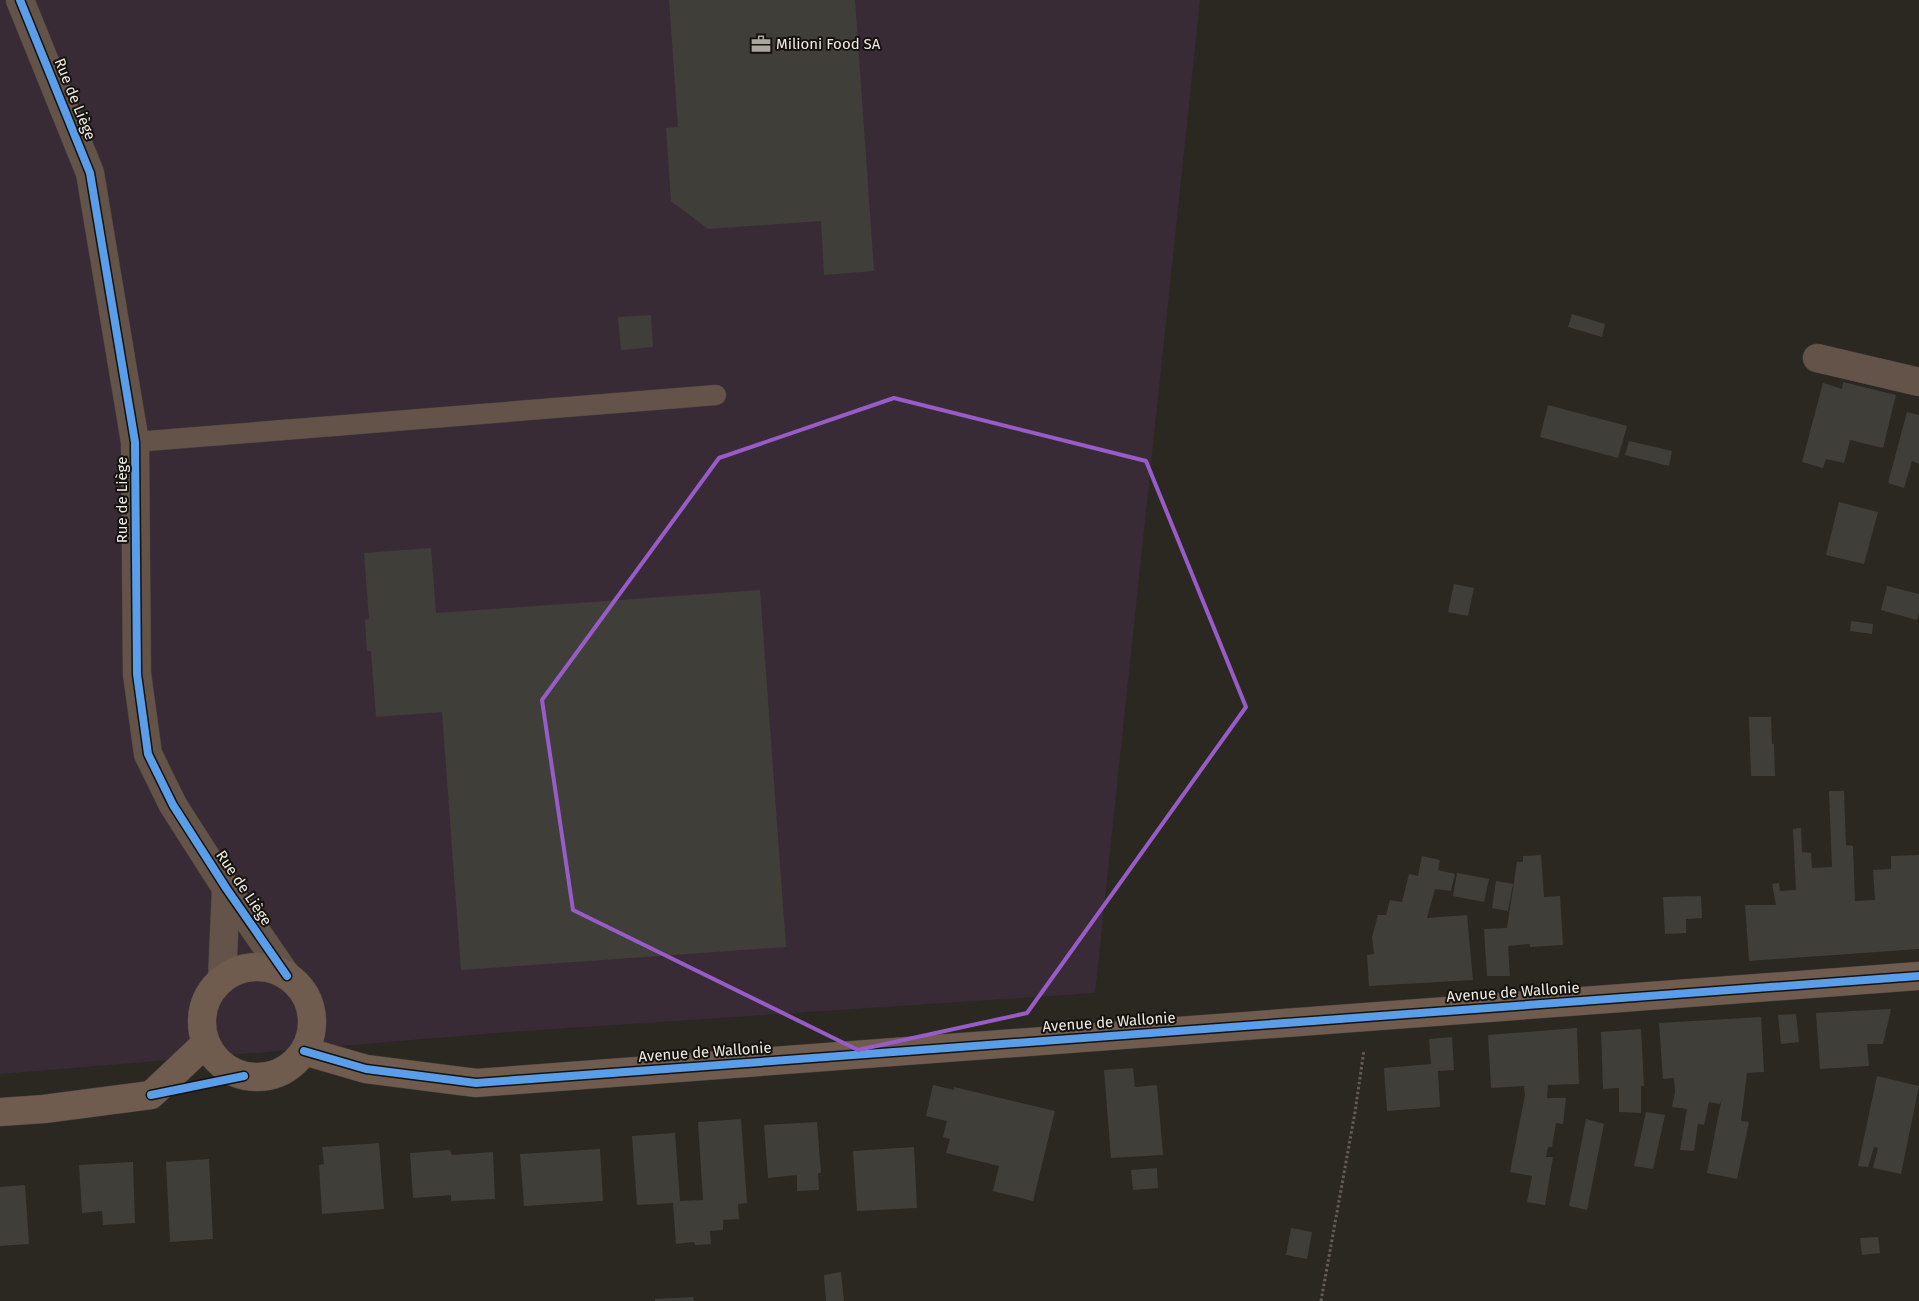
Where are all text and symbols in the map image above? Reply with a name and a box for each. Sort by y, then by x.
office icon: Milioni Food SA [750,33,772,55]
place label: Milioni Food SA [776,35,881,53]
street label: Rue de Liège [50,55,100,143]
street label: Rue de Liège [113,457,131,543]
street label: Rue de Liège [212,847,276,929]
street label: Avenue de Wallonie [1446,978,1580,1006]
street label: Avenue de Wallonie [1042,1008,1176,1036]
street label: Avenue de Wallonie [638,1038,772,1066]

